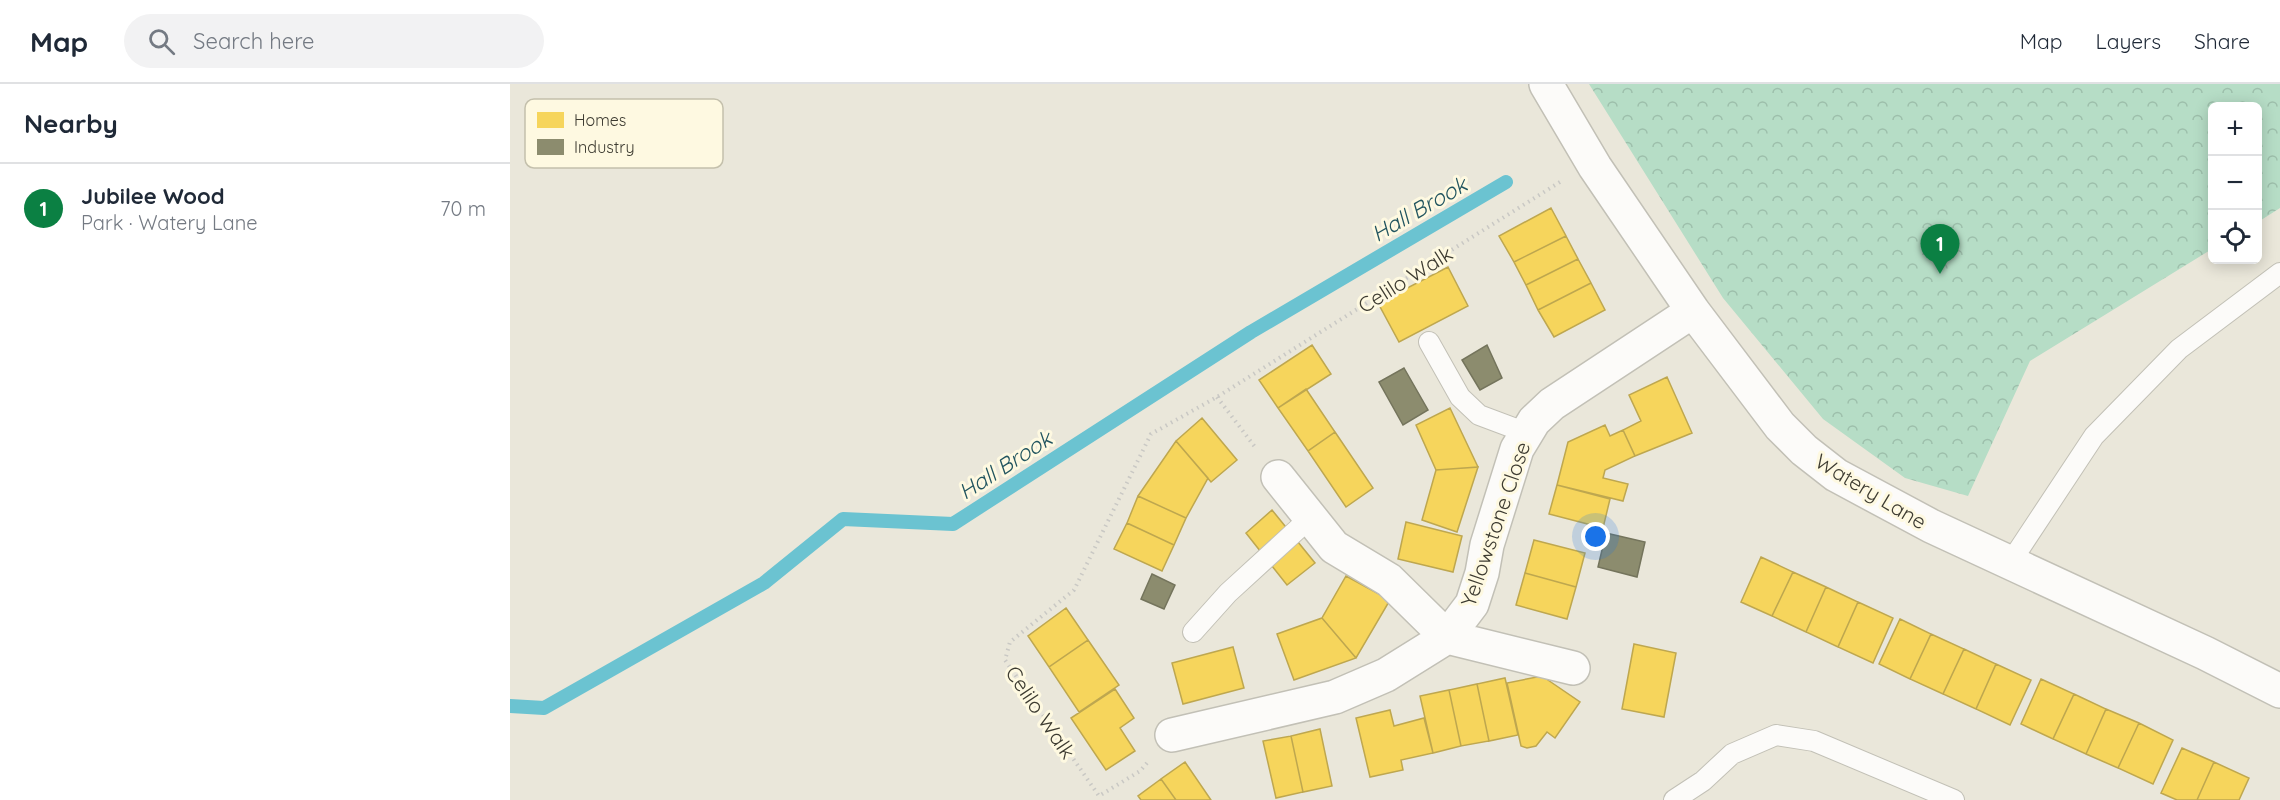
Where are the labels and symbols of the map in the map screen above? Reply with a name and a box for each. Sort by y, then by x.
legend [525,99,723,168]
text: Homes [574,110,626,130]
text: Industry [574,137,634,157]
water label: Hall Brook [1366,169,1474,248]
pin: 1 [1920,224,1960,274]
street label: Celilo Walk [1353,240,1457,318]
water label: Hall Brook [953,423,1059,506]
street label: Yellowstone Close [1455,438,1535,610]
street label: Watery Lane [1811,448,1931,534]
your location [1581,522,1610,551]
street label: Celilo Walk [1000,660,1082,764]

